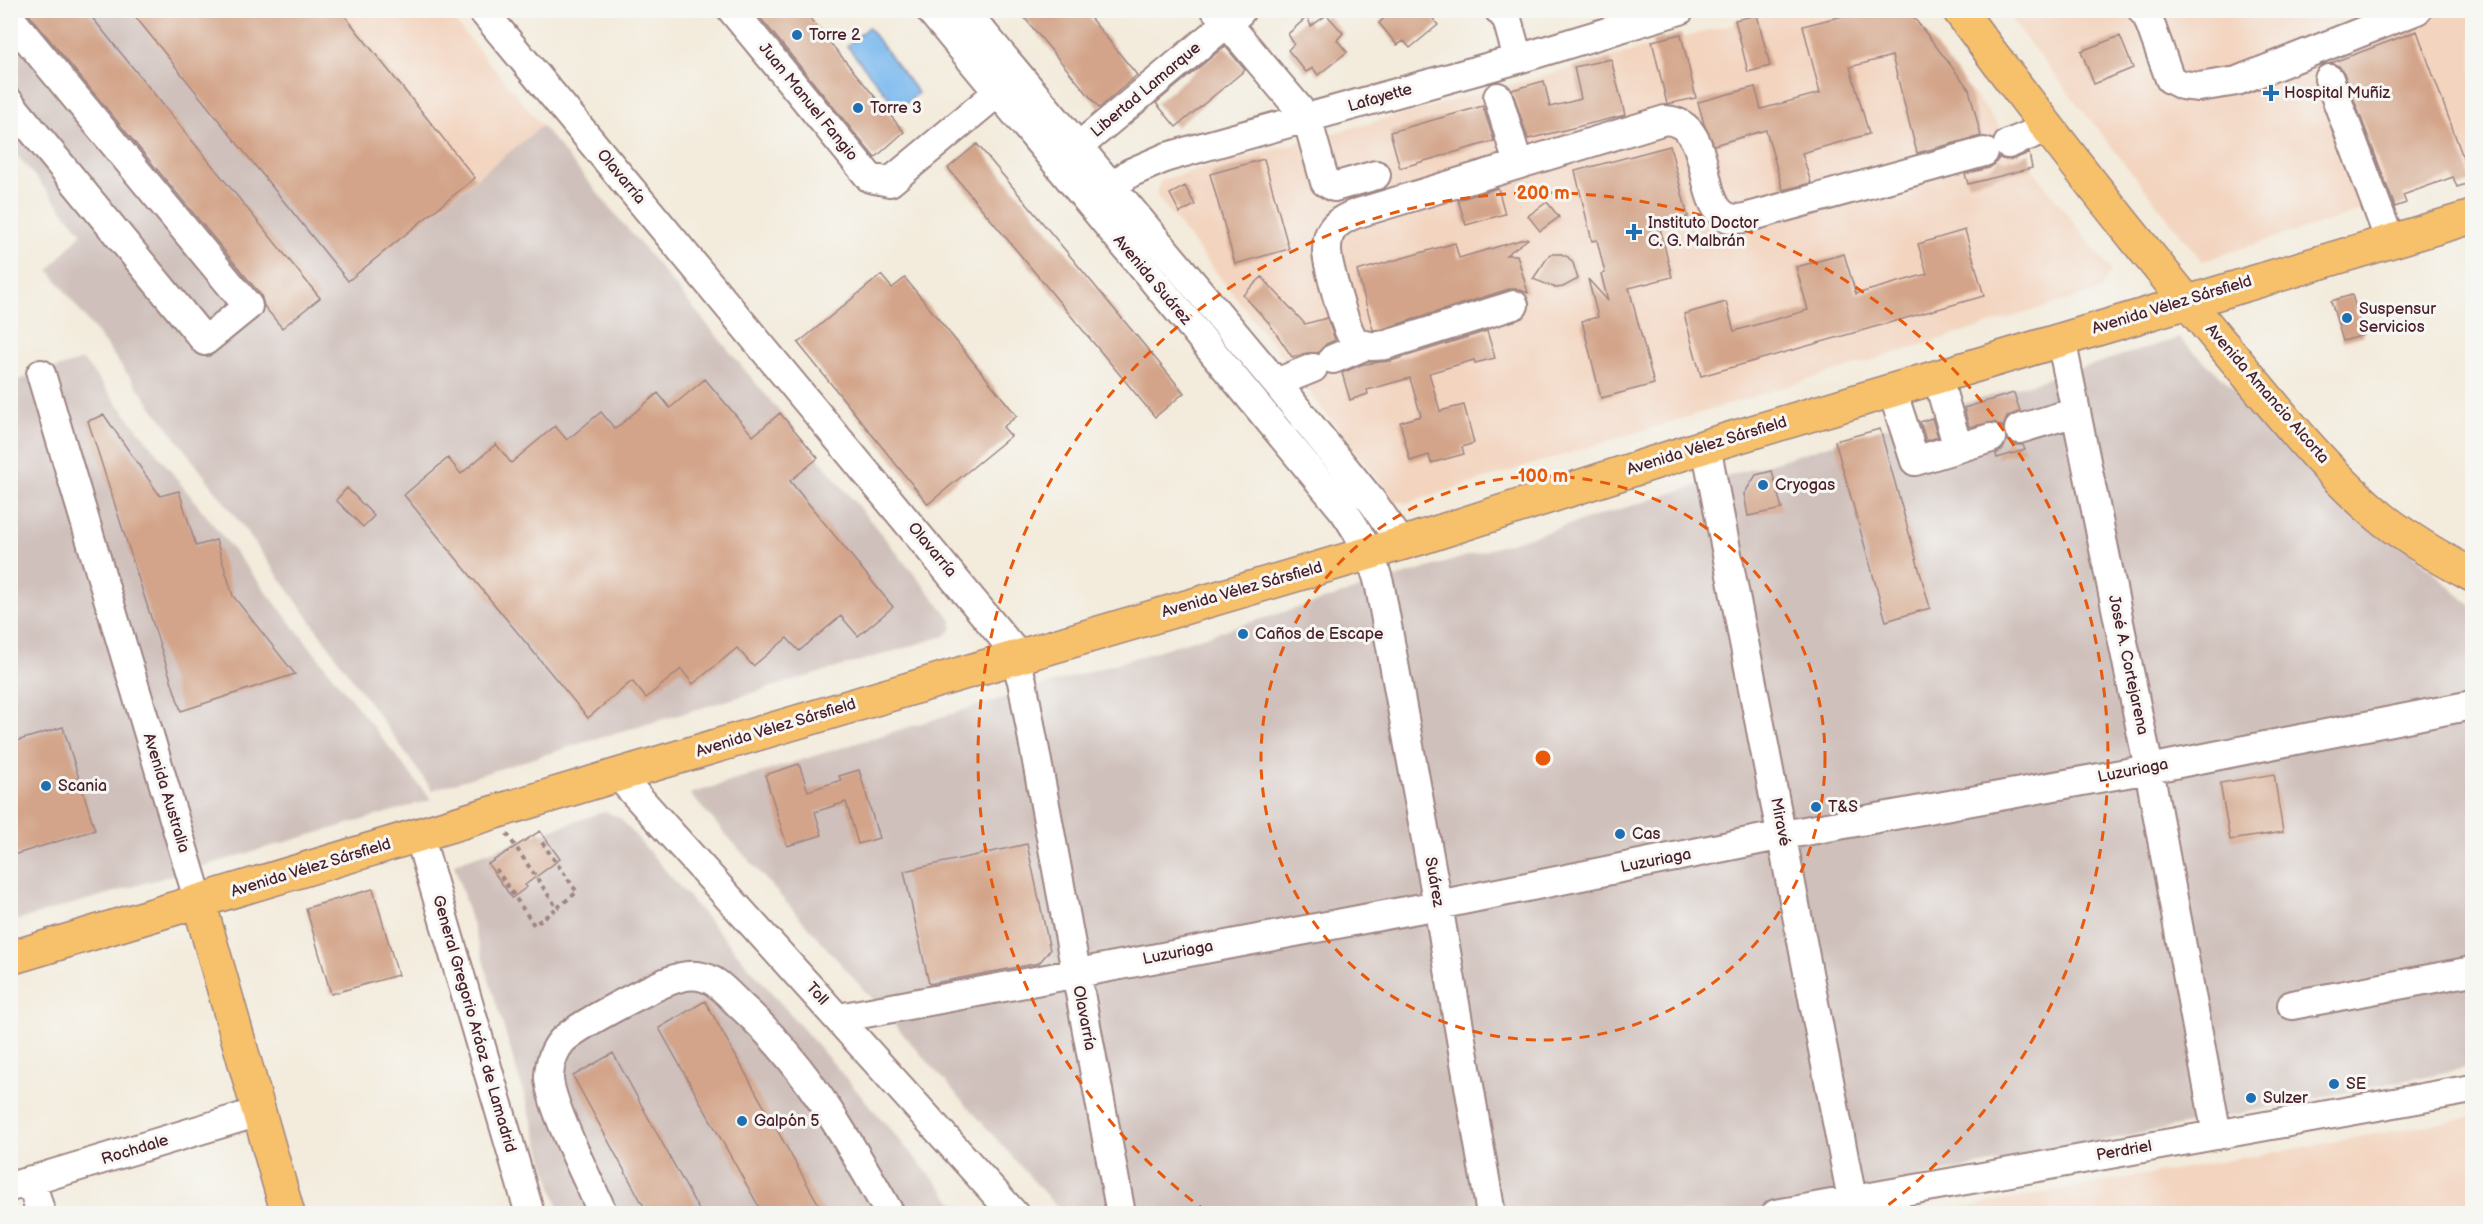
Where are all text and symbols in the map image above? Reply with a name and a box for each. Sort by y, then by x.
place label: Torre 2 [809,26,861,45]
marker: Torre 2 [790,28,804,42]
street label: Libertad Lamarque [1087,38,1205,142]
street label: Juan Manuel Fangio [754,39,862,165]
street label: Lafayette [1346,80,1415,116]
marker: Hospital Muñiz [2262,84,2280,102]
place label: Hospital Muñiz [2284,84,2391,103]
place label: Torre 3 [870,99,922,118]
marker: Torre 3 [851,101,865,115]
street label: Olavarría [593,146,649,208]
text: 200 m [1516,183,1570,204]
place label: Instituto Doctor C. G. Malbrán [1648,214,1759,251]
marker: Instituto Doctor C. G. Malbrán [1625,223,1643,241]
street label: Avenida Suárez [1109,231,1195,329]
street label: Avenida Vélez Sársfield [2090,272,2254,338]
place label: Suspensur Servicios [2359,300,2436,337]
marker: Suspensur Servicios [2340,311,2354,325]
street label: Avenida Amancio Alcorta [2201,320,2333,468]
street label: Avenida Vélez Sársfield [1625,413,1789,479]
text: 100 m [1518,466,1568,487]
place label: Cryogas [1775,476,1835,495]
marker: Cryogas [1756,478,1770,492]
street label: Olavarría [904,519,960,581]
street label: Avenida Vélez Sársfield [1159,558,1325,622]
street label: José A. Cortejarena [2104,593,2152,737]
place label: Caños de Escape [1255,625,1384,644]
marker: Caños de Escape [1236,627,1250,641]
street label: Avenida Vélez Sársfield [694,695,858,761]
street label: Avenida Australia [139,731,193,855]
centre of rings [1533,748,1553,768]
street label: Luzuriaga [2096,755,2170,787]
place label: Scania [58,777,107,796]
marker: Scania [39,779,53,793]
street label: Miravé [1766,796,1794,848]
place label: T&S [1828,798,1858,817]
marker: T&S [1809,800,1823,814]
place label: Cas [1632,825,1660,844]
marker: Cas [1613,827,1627,841]
street label: Avenida Vélez Sársfield [229,835,393,901]
street label: Luzuriaga [1619,845,1693,877]
street label: Suárez [1420,856,1448,909]
street label: General Gregorio Aráoz de Lamadrid [428,893,520,1155]
street label: Luzuriaga [1141,937,1215,969]
street label: Toll [802,979,832,1009]
street label: Olavarría [1068,984,1100,1052]
place label: SE [2346,1075,2366,1094]
marker: SE [2327,1077,2341,1091]
place label: Sulzer [2263,1089,2308,1108]
marker: Sulzer [2244,1091,2258,1105]
place label: Galpón 5 [754,1112,820,1131]
marker: Galpón 5 [735,1114,749,1128]
street label: Rochdale [99,1131,171,1169]
street label: Perdriel [2095,1137,2153,1165]

